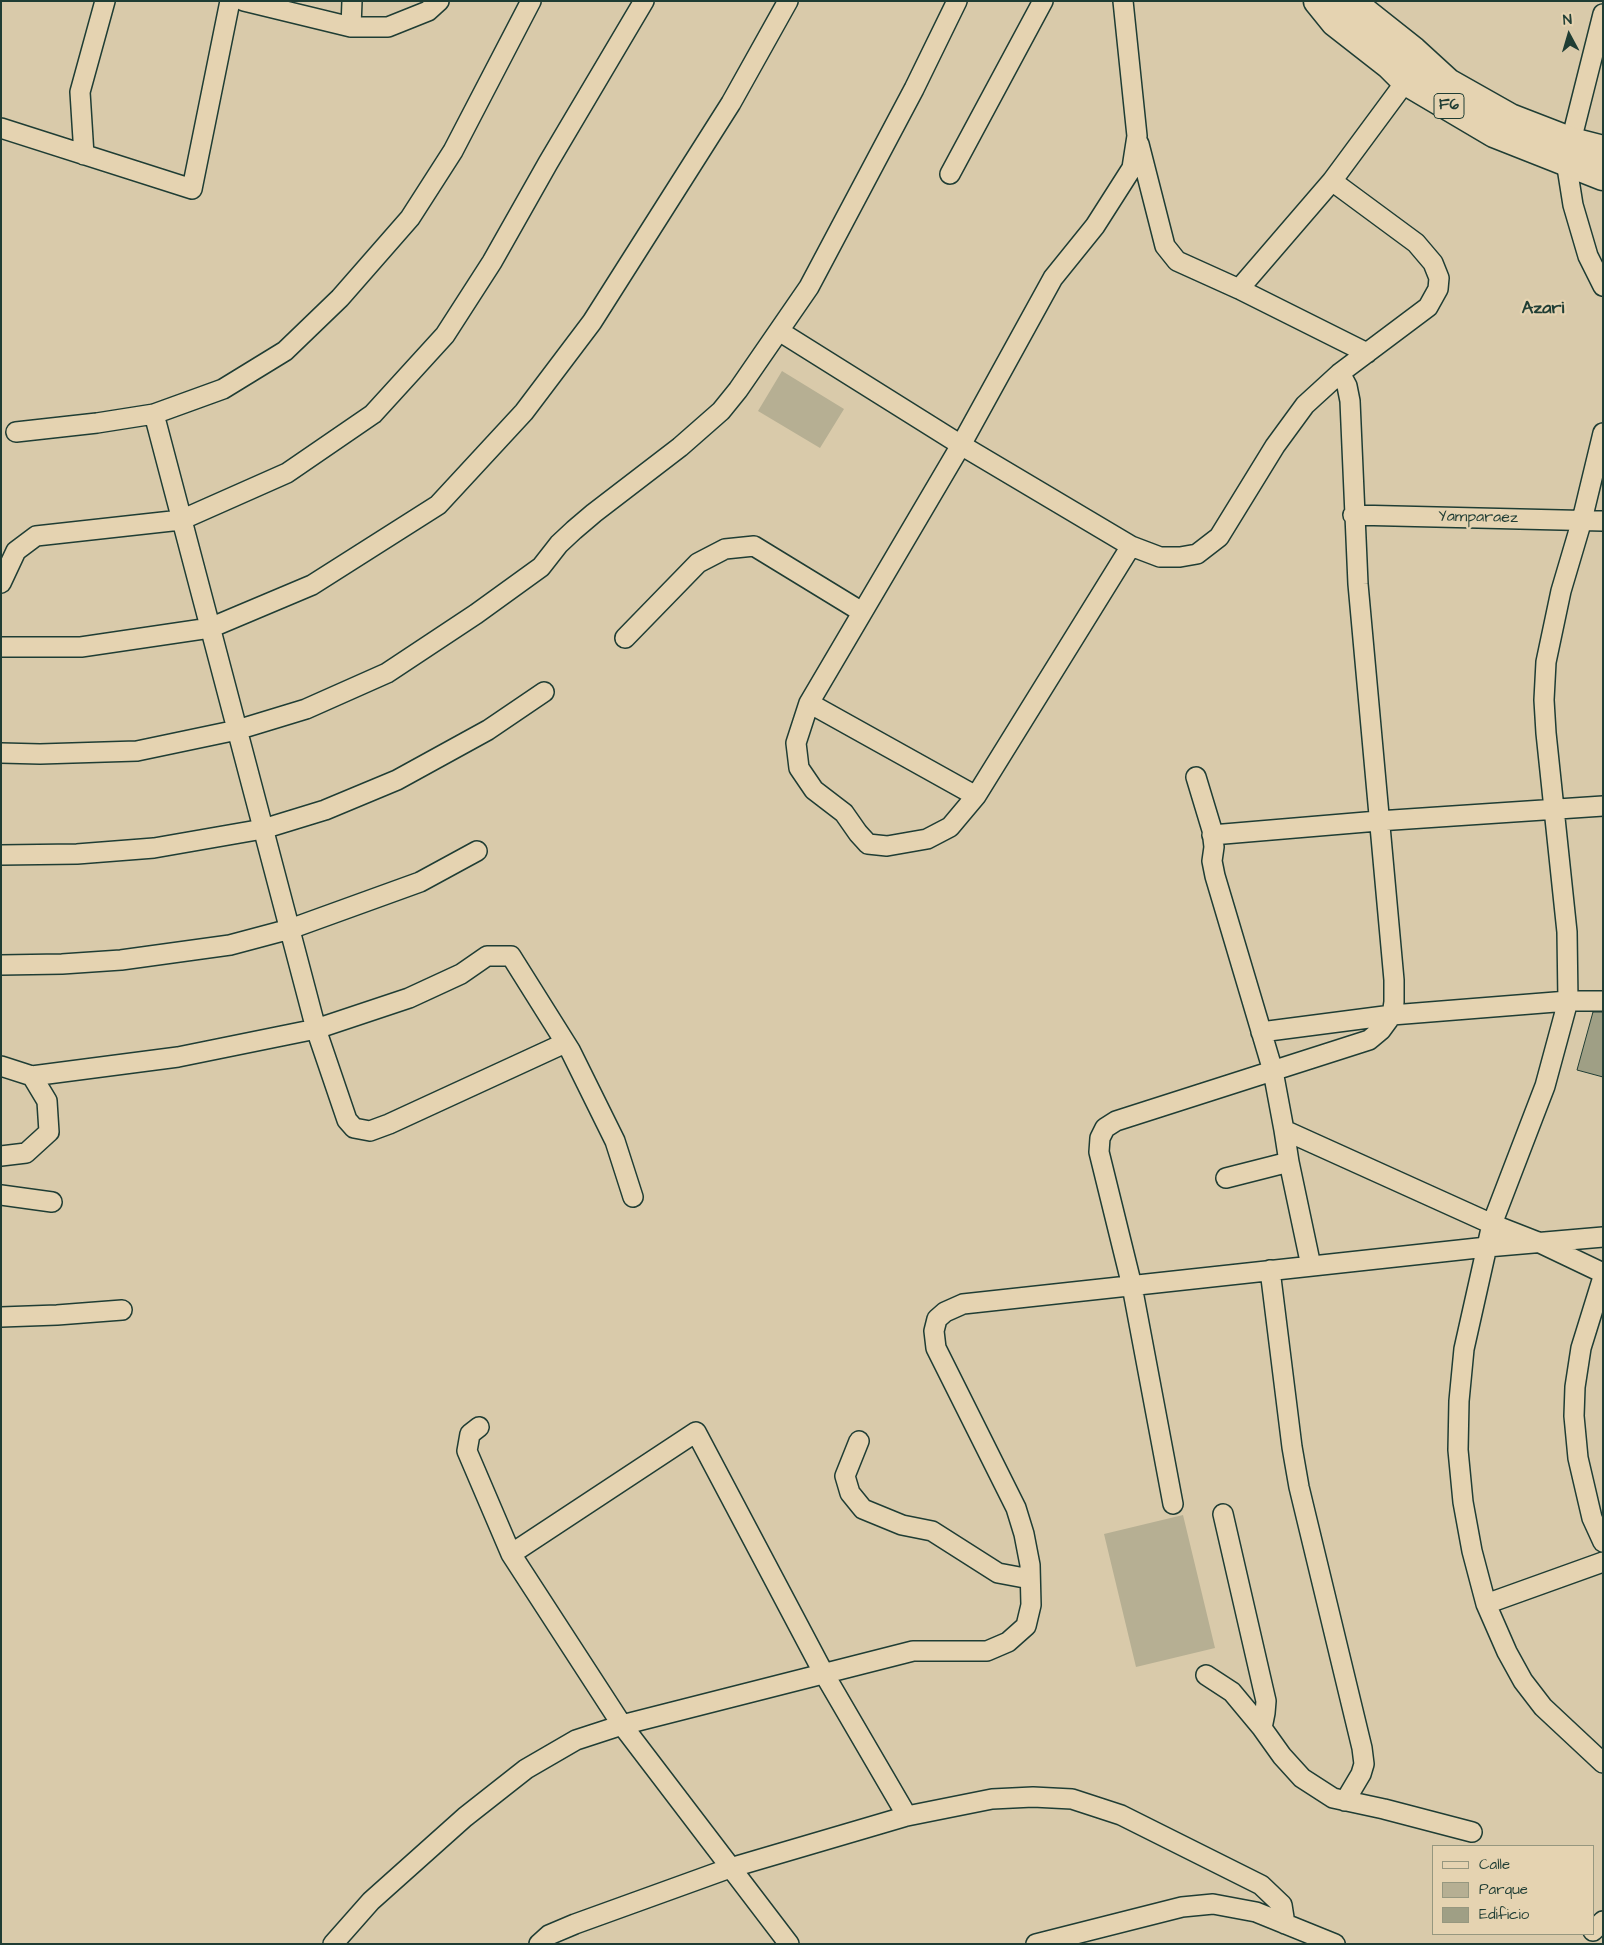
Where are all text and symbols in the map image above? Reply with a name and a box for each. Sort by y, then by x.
north arrow [1544,10,1594,60]
text: N [1562,10,1573,30]
road number: F6 [1434,94,1464,118]
district label: Azari [1522,298,1564,320]
street label: Yamparaez [1438,508,1518,528]
legend [1432,1845,1594,1935]
text: Calle [1479,1854,1510,1875]
text: Parque [1479,1879,1528,1900]
text: Edificio [1479,1904,1529,1925]

